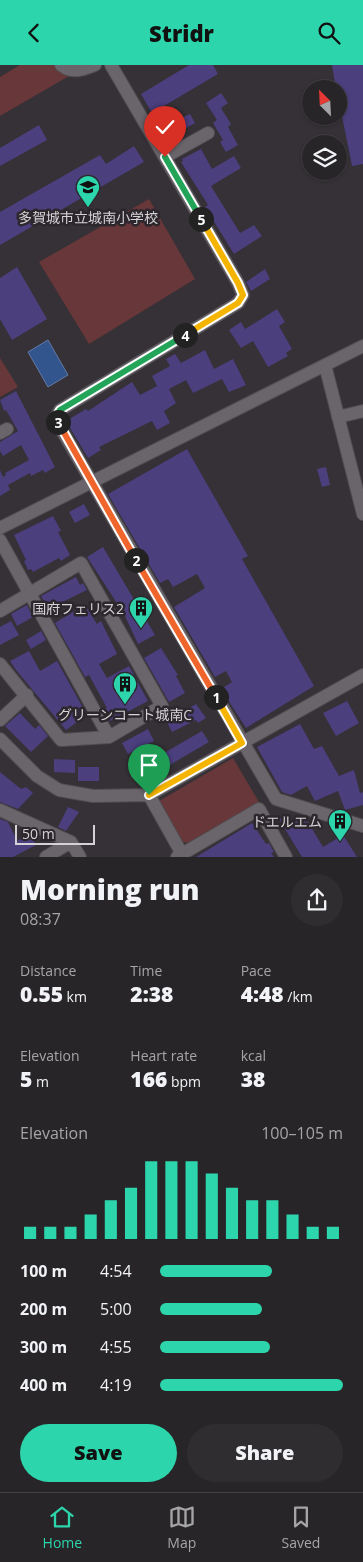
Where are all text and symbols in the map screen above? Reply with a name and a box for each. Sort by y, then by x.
text: Stridr [149,18,214,48]
icon: back [20,19,48,47]
icon: search [315,19,343,47]
north arrow [302,80,348,125]
map controls [302,80,347,180]
pin [144,106,186,157]
icon: check [151,113,179,141]
button: layers [302,135,347,180]
school or university icon: 多賀城市立城南小学校 [75,174,101,208]
pin: 5 [188,207,214,231]
place label: 多賀城市立城南小学校 [18,208,158,227]
text: 5 [197,210,206,229]
pin: 4 [172,323,198,347]
text: 4 [181,326,190,345]
pin: 3 [46,409,70,435]
text: 3 [54,413,63,432]
pin: 2 [124,547,148,573]
text: 2 [132,551,141,570]
building icon: 国府フェリス2 [128,595,154,629]
place label: 国府フェリス2 [32,599,124,618]
building icon: グリーンコート城南C [112,671,138,705]
pin: 1 [204,685,228,709]
text: 1 [212,688,221,707]
place label: グリーンコート城南C [58,705,192,724]
pin [128,744,170,795]
icon: arrive [135,751,163,779]
building icon: ドエルエム [327,808,353,842]
place label: ドエルエム [252,812,322,831]
scale bar [15,822,95,845]
text: 50 m [22,824,55,843]
text: Morning run [20,870,200,908]
button: share [291,874,343,926]
text: 08:37 [20,908,61,930]
text: Distance [20,961,76,980]
text: Time [130,961,162,980]
text: Pace [241,961,271,980]
text: 0.55 [20,980,63,1008]
text: 2:38 [130,980,173,1008]
text: 4:48 [241,980,284,1008]
text: km [63,987,87,1006]
text: /km [284,987,313,1006]
text: Elevation [20,1046,79,1065]
text: Heart rate [130,1046,197,1065]
text: kcal [241,1046,266,1065]
text: 5 [20,1065,32,1093]
text: 166 [130,1065,167,1093]
text: 38 [241,1065,265,1093]
text: m [32,1072,49,1091]
text: bpm [167,1072,201,1091]
text: Elevation [20,1122,88,1144]
text: 100–105 m [261,1122,343,1144]
text: 100 m [20,1260,67,1282]
text: 4:54 [100,1260,132,1282]
text: 200 m [20,1298,67,1320]
text: 5:00 [100,1298,132,1320]
text: 300 m [20,1336,67,1358]
text: 4:55 [100,1336,132,1358]
text: 400 m [20,1374,67,1396]
text: 4:19 [100,1374,132,1396]
button: Save [20,1424,177,1482]
button: Share [187,1424,343,1482]
tab: Home [43,1503,82,1552]
tab: Map [167,1503,196,1552]
tab: Saved [281,1503,320,1552]

